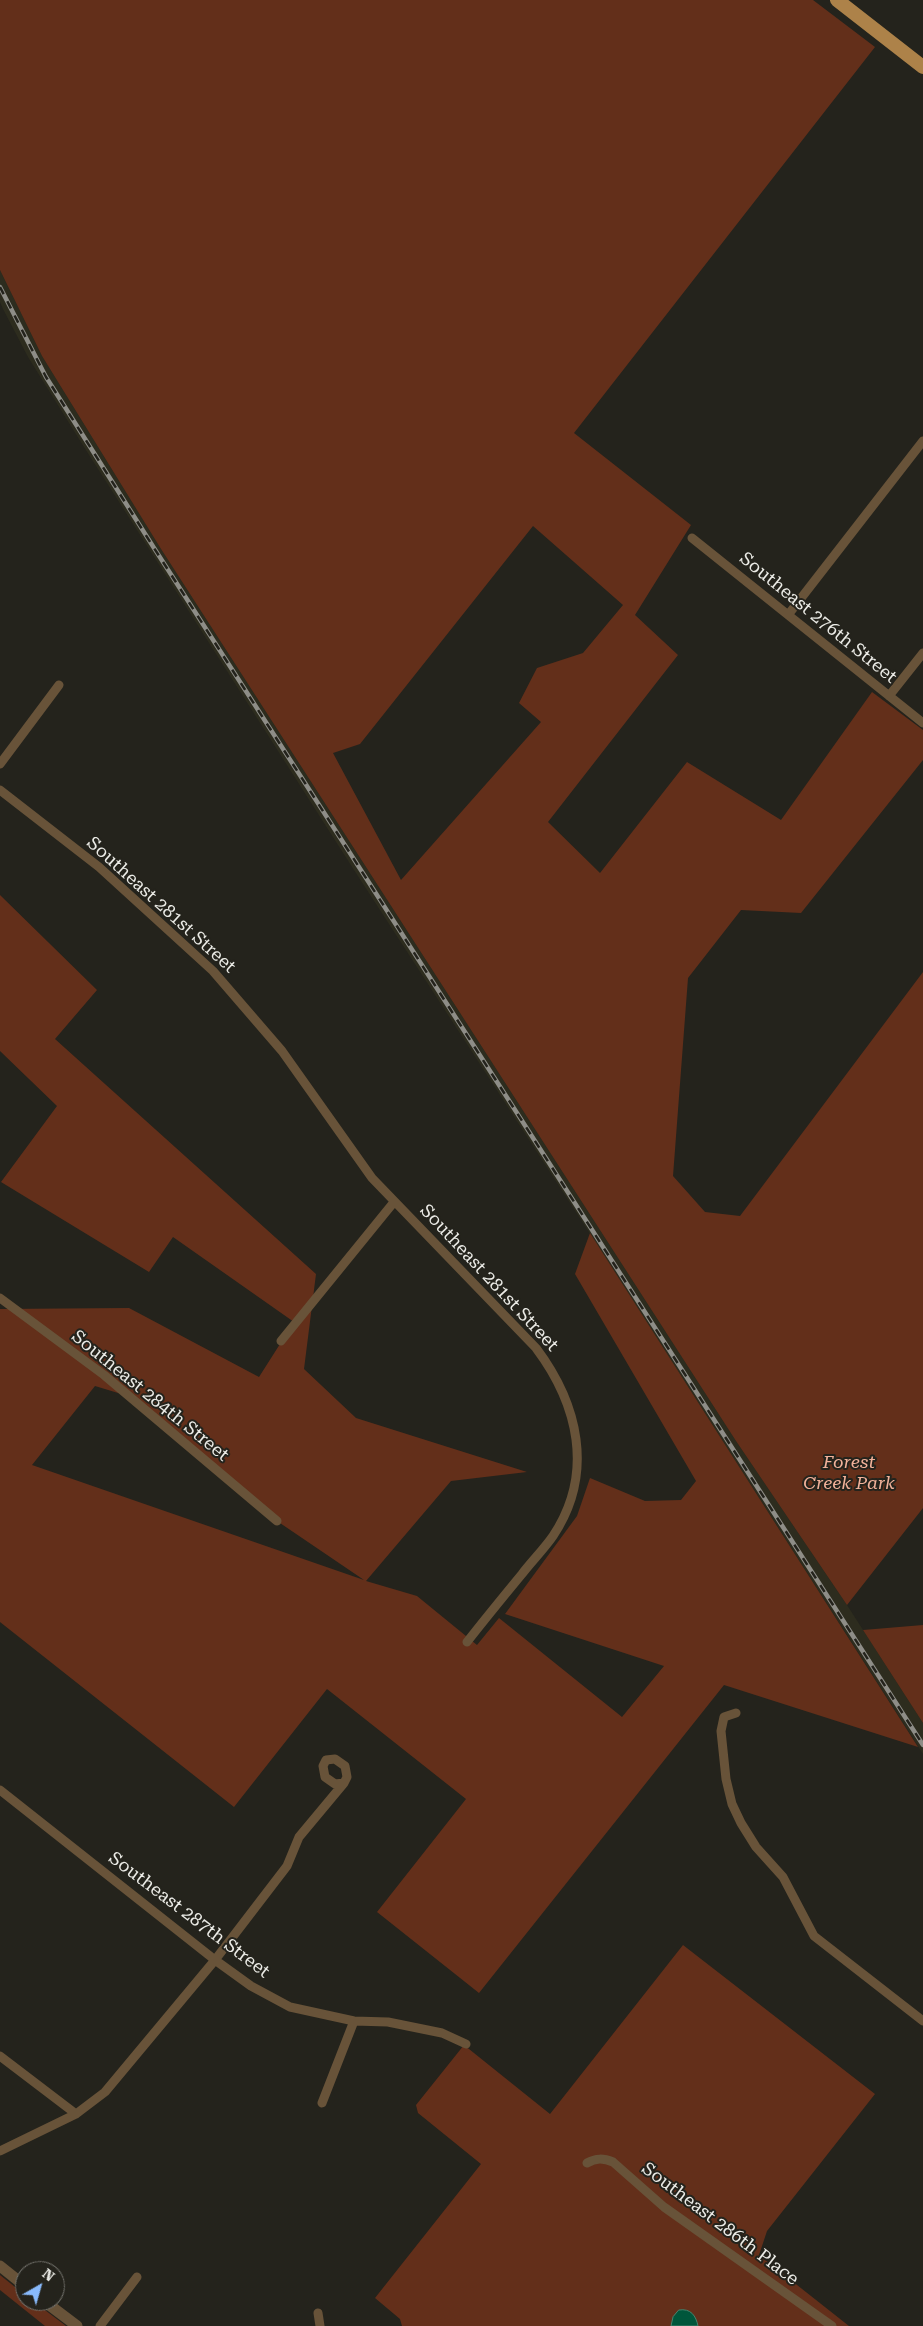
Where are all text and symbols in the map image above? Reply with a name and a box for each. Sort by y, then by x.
street label: Southeast 276th Street [735,548,901,688]
street label: Southeast 281st Street [82,832,240,978]
street label: Southeast 281st Street [415,1200,563,1356]
street label: Southeast 284th Street [67,1326,233,1466]
park label: Forest Creek Park [803,1452,895,1495]
street label: Southeast 287th Street [104,1847,274,1983]
street label: Southeast 286th Place [637,2158,803,2290]
north arrow [15,2261,65,2311]
text: N [39,2265,58,2285]

